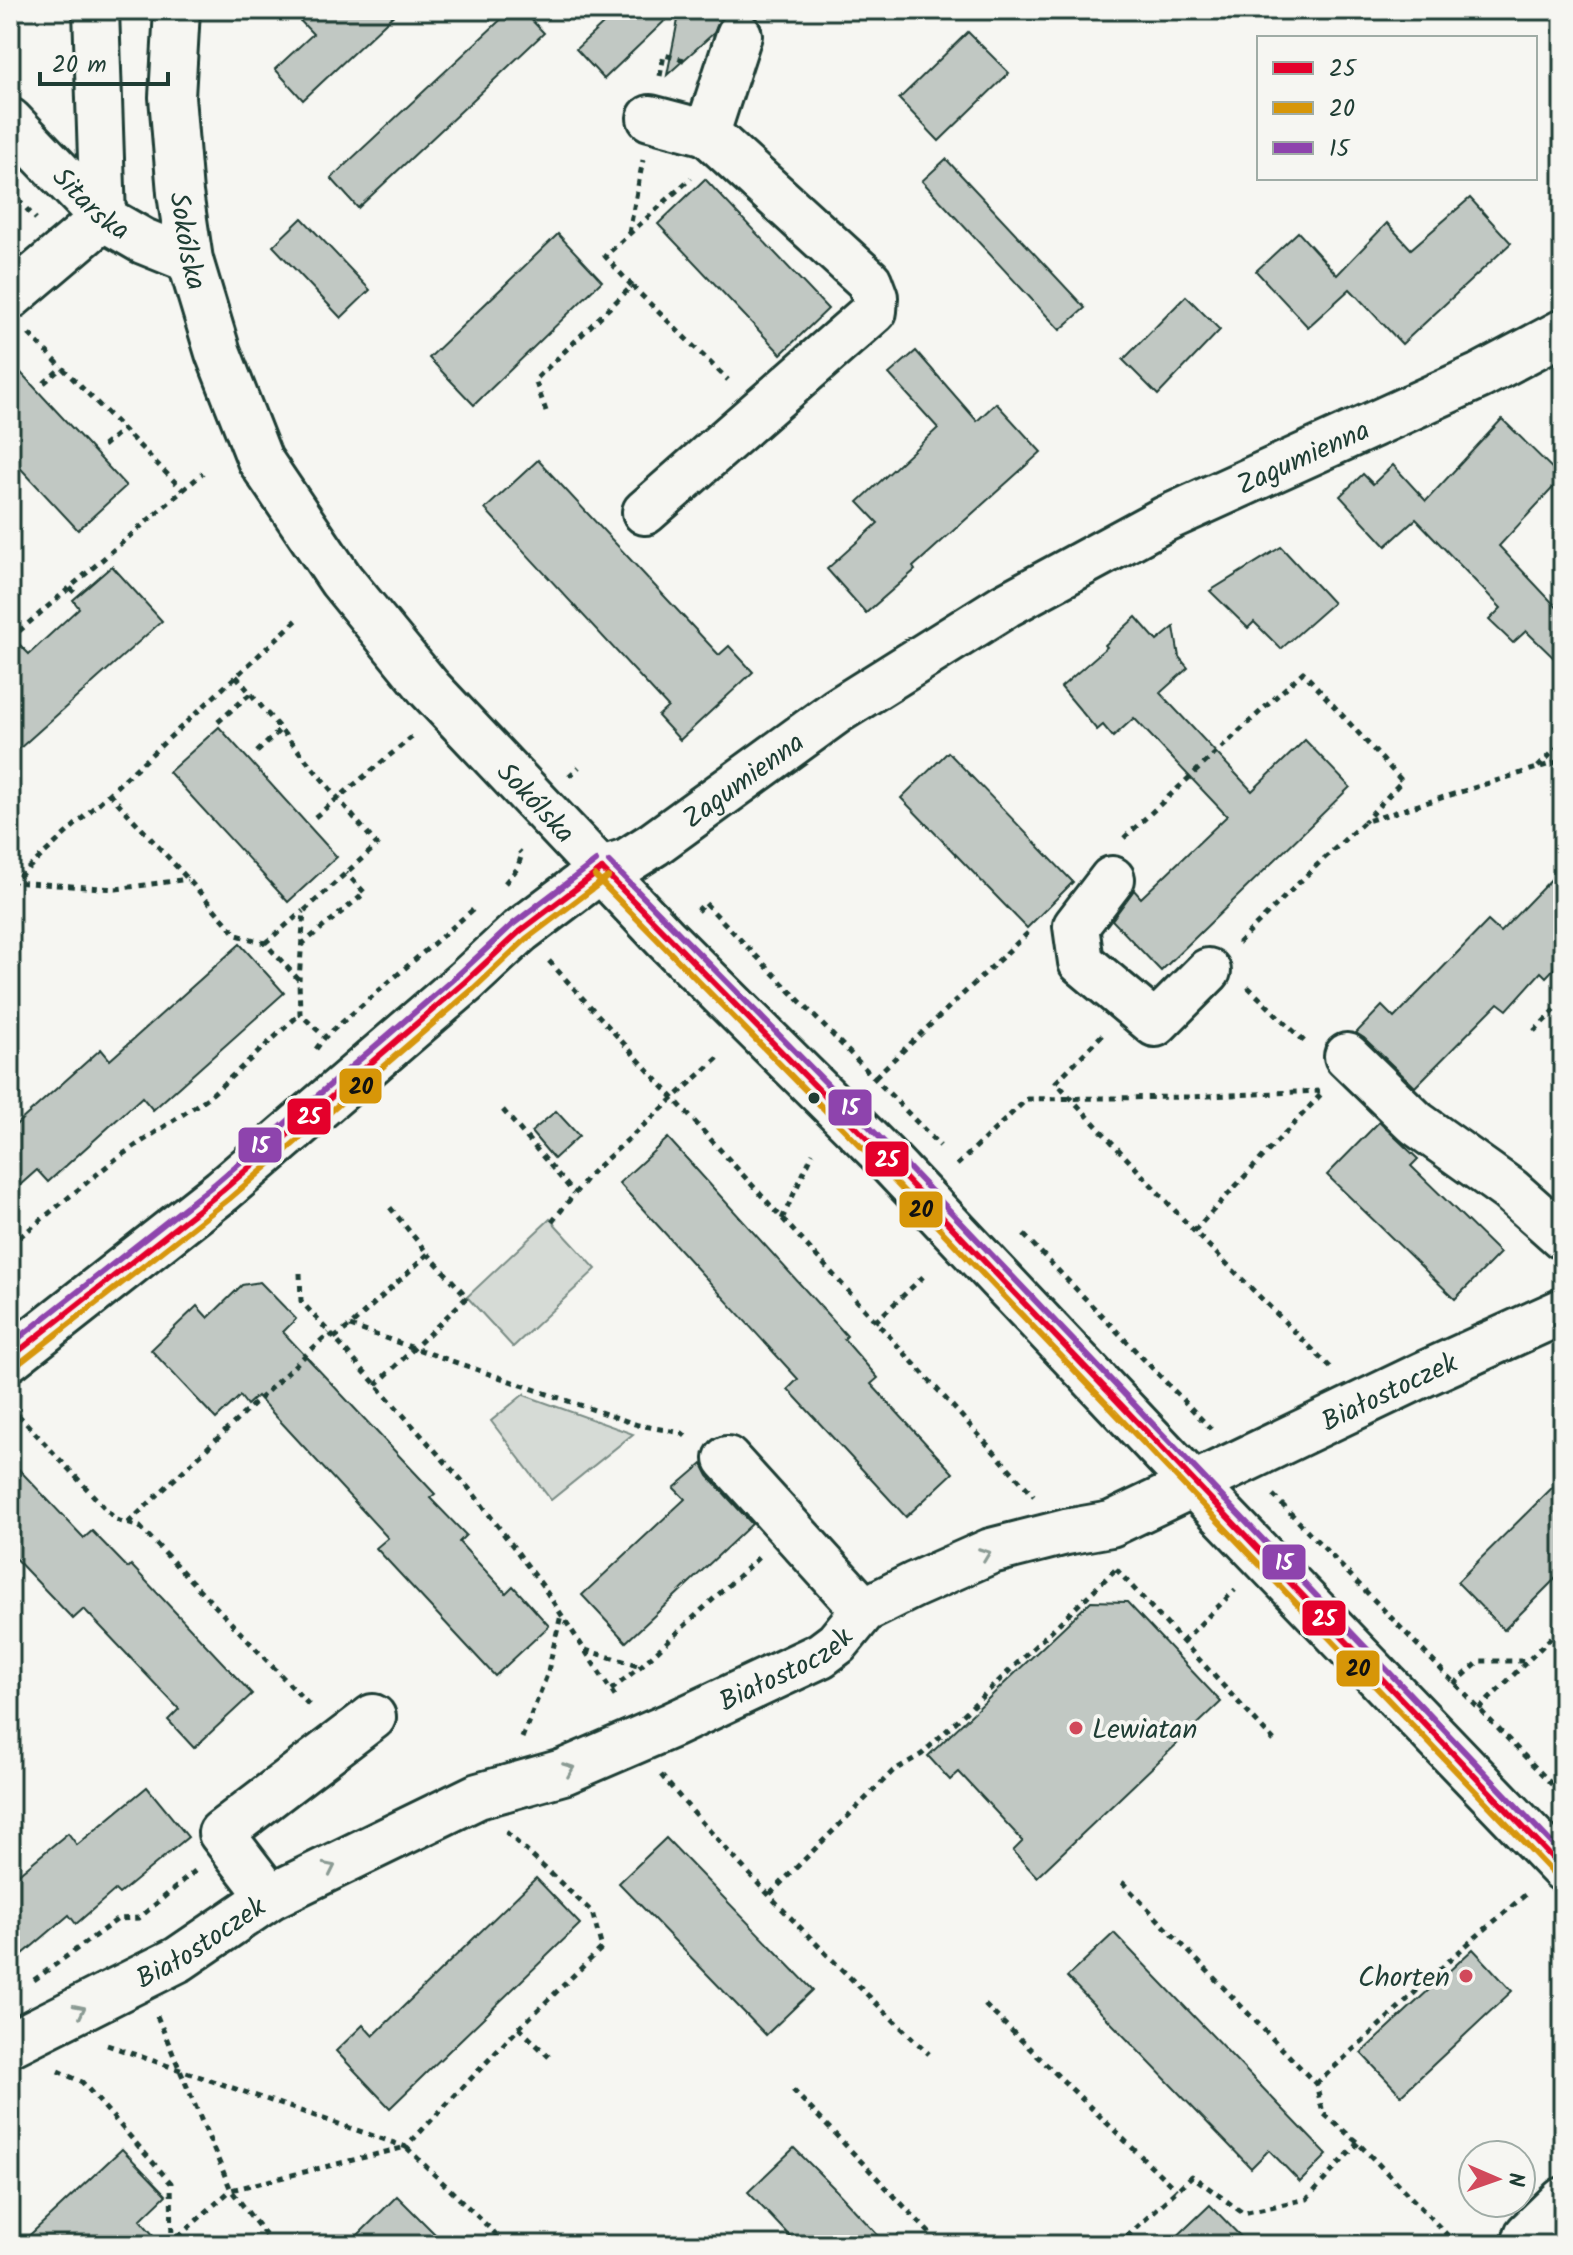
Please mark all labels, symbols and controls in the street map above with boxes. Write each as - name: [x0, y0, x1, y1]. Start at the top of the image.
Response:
- scale bar: [40, 36, 168, 86]
- legend: [1257, 36, 1537, 180]
- text: 20 m: [52, 46, 107, 85]
- text: 25: [1329, 50, 1358, 89]
- text: 20: [1329, 90, 1355, 129]
- text: 15: [1329, 130, 1352, 169]
- street label: Sitarska: [40, 157, 137, 254]
- street label: Sokólska: [155, 189, 218, 296]
- street label: Zagumienna: [1230, 409, 1378, 509]
- street label: Zagumienna: [674, 722, 815, 841]
- street label: Sokólska: [485, 752, 585, 855]
- line badge: 20: [338, 1067, 383, 1105]
- text: 20: [349, 1071, 374, 1106]
- line badge: 15: [827, 1088, 873, 1127]
- unlabelled marker: [806, 1090, 822, 1106]
- text: 15: [841, 1092, 861, 1127]
- line badge: 25: [286, 1097, 332, 1136]
- text: 25: [297, 1101, 323, 1136]
- line badge: 15: [237, 1126, 283, 1164]
- text: 15: [251, 1130, 271, 1165]
- line badge: 25: [864, 1140, 910, 1178]
- text: 25: [875, 1144, 901, 1179]
- line badge: 20: [898, 1190, 944, 1229]
- text: 20: [909, 1194, 934, 1229]
- street label: Białostoczek: [1314, 1341, 1466, 1445]
- line badge: 15: [1261, 1543, 1307, 1581]
- one-way arrow: [977, 1547, 991, 1564]
- text: 15: [1275, 1547, 1295, 1582]
- line badge: 25: [1301, 1599, 1347, 1637]
- text: 25: [1312, 1603, 1338, 1638]
- street label: Białostoczek: [712, 1618, 866, 1725]
- line badge: 20: [1335, 1649, 1381, 1688]
- text: 20: [1346, 1653, 1371, 1688]
- place label: Lewiatan: [1092, 1708, 1197, 1753]
- marker: Lewiatan: [1067, 1719, 1085, 1737]
- one-way arrow: [561, 1762, 575, 1779]
- one-way arrow: [322, 1862, 336, 1878]
- street label: Białostoczek: [129, 1886, 276, 2002]
- place label: Chorten: [1358, 1956, 1450, 2001]
- marker: Chorten: [1457, 1967, 1475, 1985]
- one-way arrow: [71, 2004, 86, 2019]
- north arrow: [1457, 2139, 1537, 2219]
- text: N: [1497, 2172, 1532, 2187]

